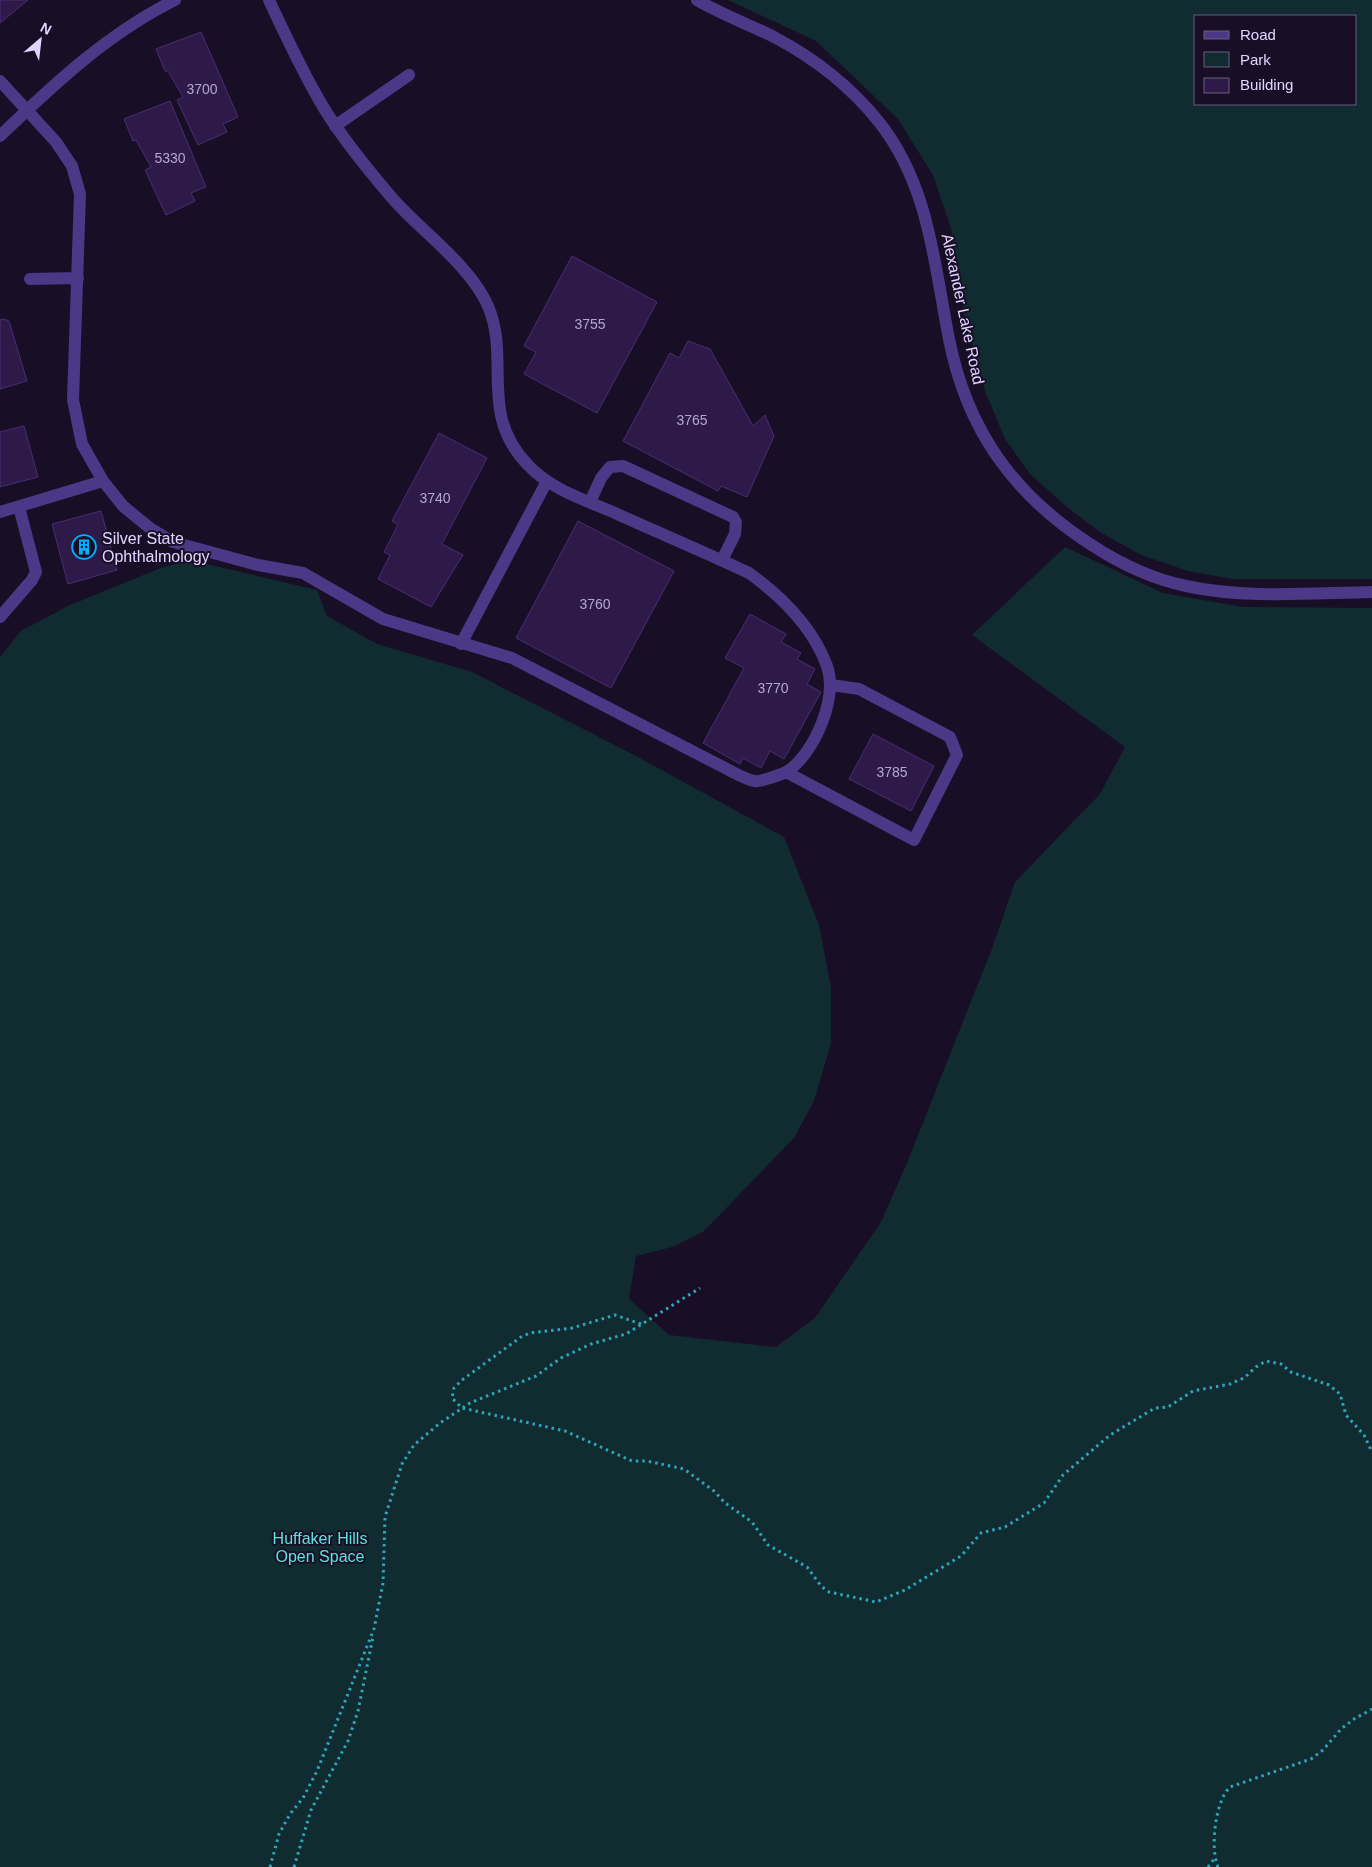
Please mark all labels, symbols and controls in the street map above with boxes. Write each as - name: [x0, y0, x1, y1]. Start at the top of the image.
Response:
- north arrow: [15, 15, 65, 65]
- legend: [1194, 15, 1357, 105]
- text: N: [38, 19, 54, 38]
- text: Road: [1240, 26, 1276, 43]
- text: Park: [1240, 51, 1271, 68]
- text: Building: [1240, 76, 1293, 93]
- house number: 3700: [186, 81, 218, 97]
- house number: 5330: [154, 150, 186, 166]
- street label: Alexander Lake Road: [939, 232, 987, 386]
- house number: 3755: [574, 316, 606, 332]
- house number: 3765: [676, 412, 708, 428]
- house number: 3740: [419, 490, 451, 506]
- place label: Silver State Ophthalmology: [102, 530, 210, 565]
- building icon: Silver State Ophthalmology: [71, 534, 97, 560]
- house number: 3760: [579, 596, 611, 612]
- house number: 3770: [757, 680, 789, 696]
- house number: 3785: [876, 764, 908, 780]
- park label: Huffaker Hills Open Space: [273, 1530, 367, 1565]

